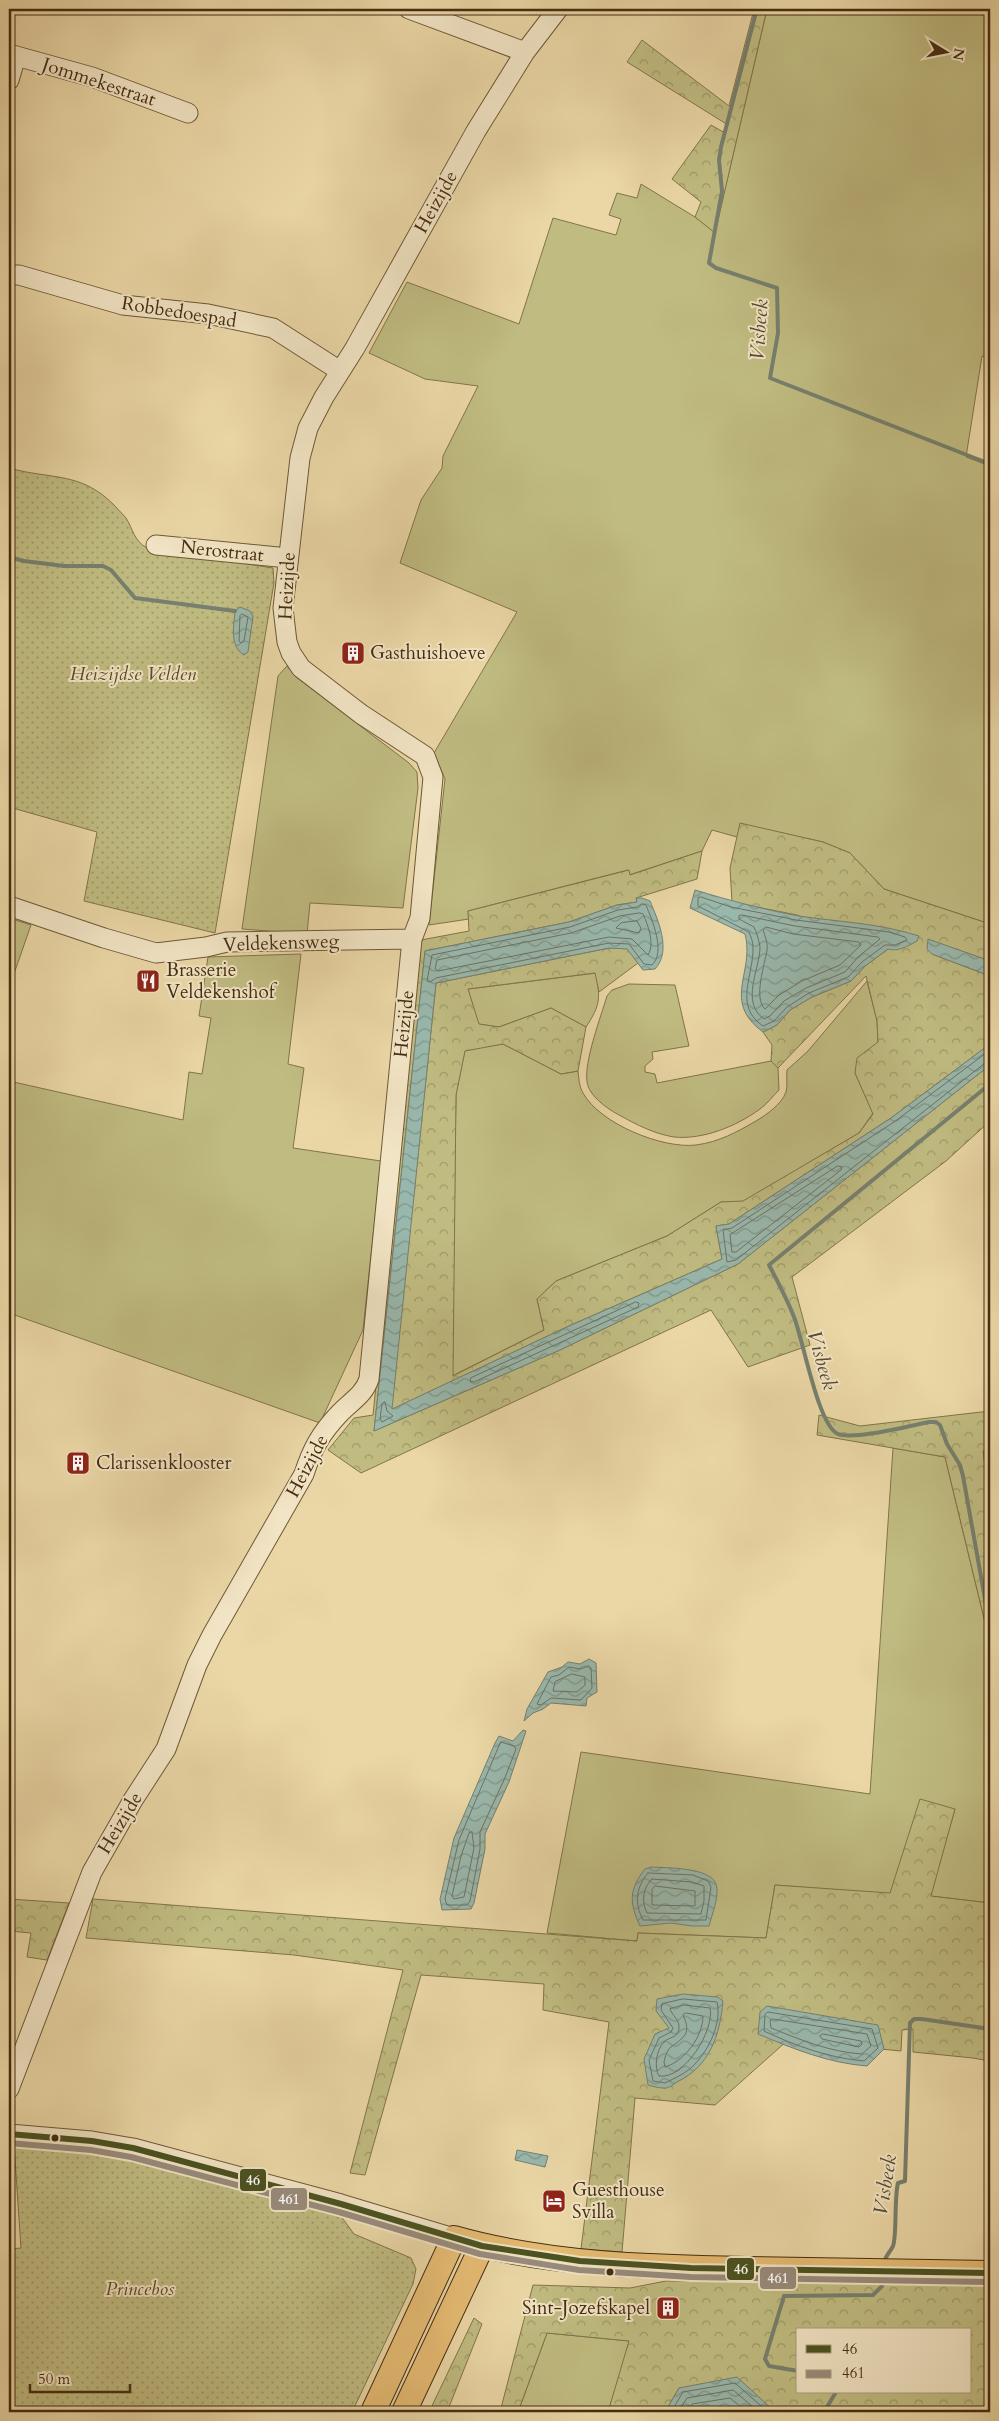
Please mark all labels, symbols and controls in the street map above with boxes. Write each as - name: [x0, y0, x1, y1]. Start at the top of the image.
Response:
- north arrow: [922, 28, 972, 78]
- text: N: [948, 47, 969, 62]
- street label: Jommekestraat: [36, 50, 159, 113]
- street label: Heizijde: [408, 166, 464, 238]
- street label: Robbedoespad: [120, 290, 238, 334]
- water label: Visbeek: [743, 298, 775, 362]
- street label: Nerostraat: [179, 534, 265, 568]
- street label: Heizijde: [272, 551, 302, 621]
- building icon: Gasthuishoeve: [340, 640, 366, 666]
- place label: Gasthuishoeve: [370, 640, 486, 666]
- park label: Heizijdse Velden: [70, 661, 197, 687]
- street label: Veldekensweg: [222, 928, 340, 958]
- place label: Brasserie Veldekenshof: [166, 957, 278, 1005]
- restaurant icon: Brasserie Veldekenshof: [135, 968, 161, 994]
- street label: Heizijde: [388, 989, 420, 1059]
- water label: Visbeek: [801, 1327, 843, 1393]
- street label: Heizijde: [280, 1430, 334, 1502]
- building icon: Clarissenklooster: [65, 1450, 91, 1476]
- place label: Clarissenklooster: [96, 1450, 232, 1476]
- street label: Heizijde: [91, 1787, 149, 1859]
- unlabelled marker: [50, 2133, 60, 2143]
- water label: Visbeek: [867, 2152, 903, 2217]
- line badge: 46: [239, 2168, 267, 2192]
- text: 46: [246, 2171, 260, 2190]
- place label: Guesthouse Svilla: [572, 2177, 665, 2225]
- line badge: 461: [270, 2187, 308, 2211]
- hotel icon: Guesthouse Svilla: [541, 2188, 567, 2214]
- text: 461: [278, 2190, 300, 2209]
- line badge: 46: [726, 2257, 755, 2281]
- text: 46: [734, 2260, 748, 2279]
- line badge: 461: [759, 2266, 797, 2290]
- unlabelled marker: [605, 2267, 615, 2277]
- text: 461: [767, 2269, 789, 2288]
- park label: Princebos: [105, 2276, 175, 2302]
- place label: Sint-Jozefskapel: [522, 2295, 650, 2321]
- building icon: Sint-Jozefskapel: [655, 2295, 681, 2321]
- legend: [796, 2328, 972, 2394]
- text: 46: [842, 2339, 858, 2359]
- scale bar: [30, 2361, 130, 2393]
- text: 461: [842, 2363, 865, 2383]
- text: 50 m: [38, 2369, 70, 2389]

